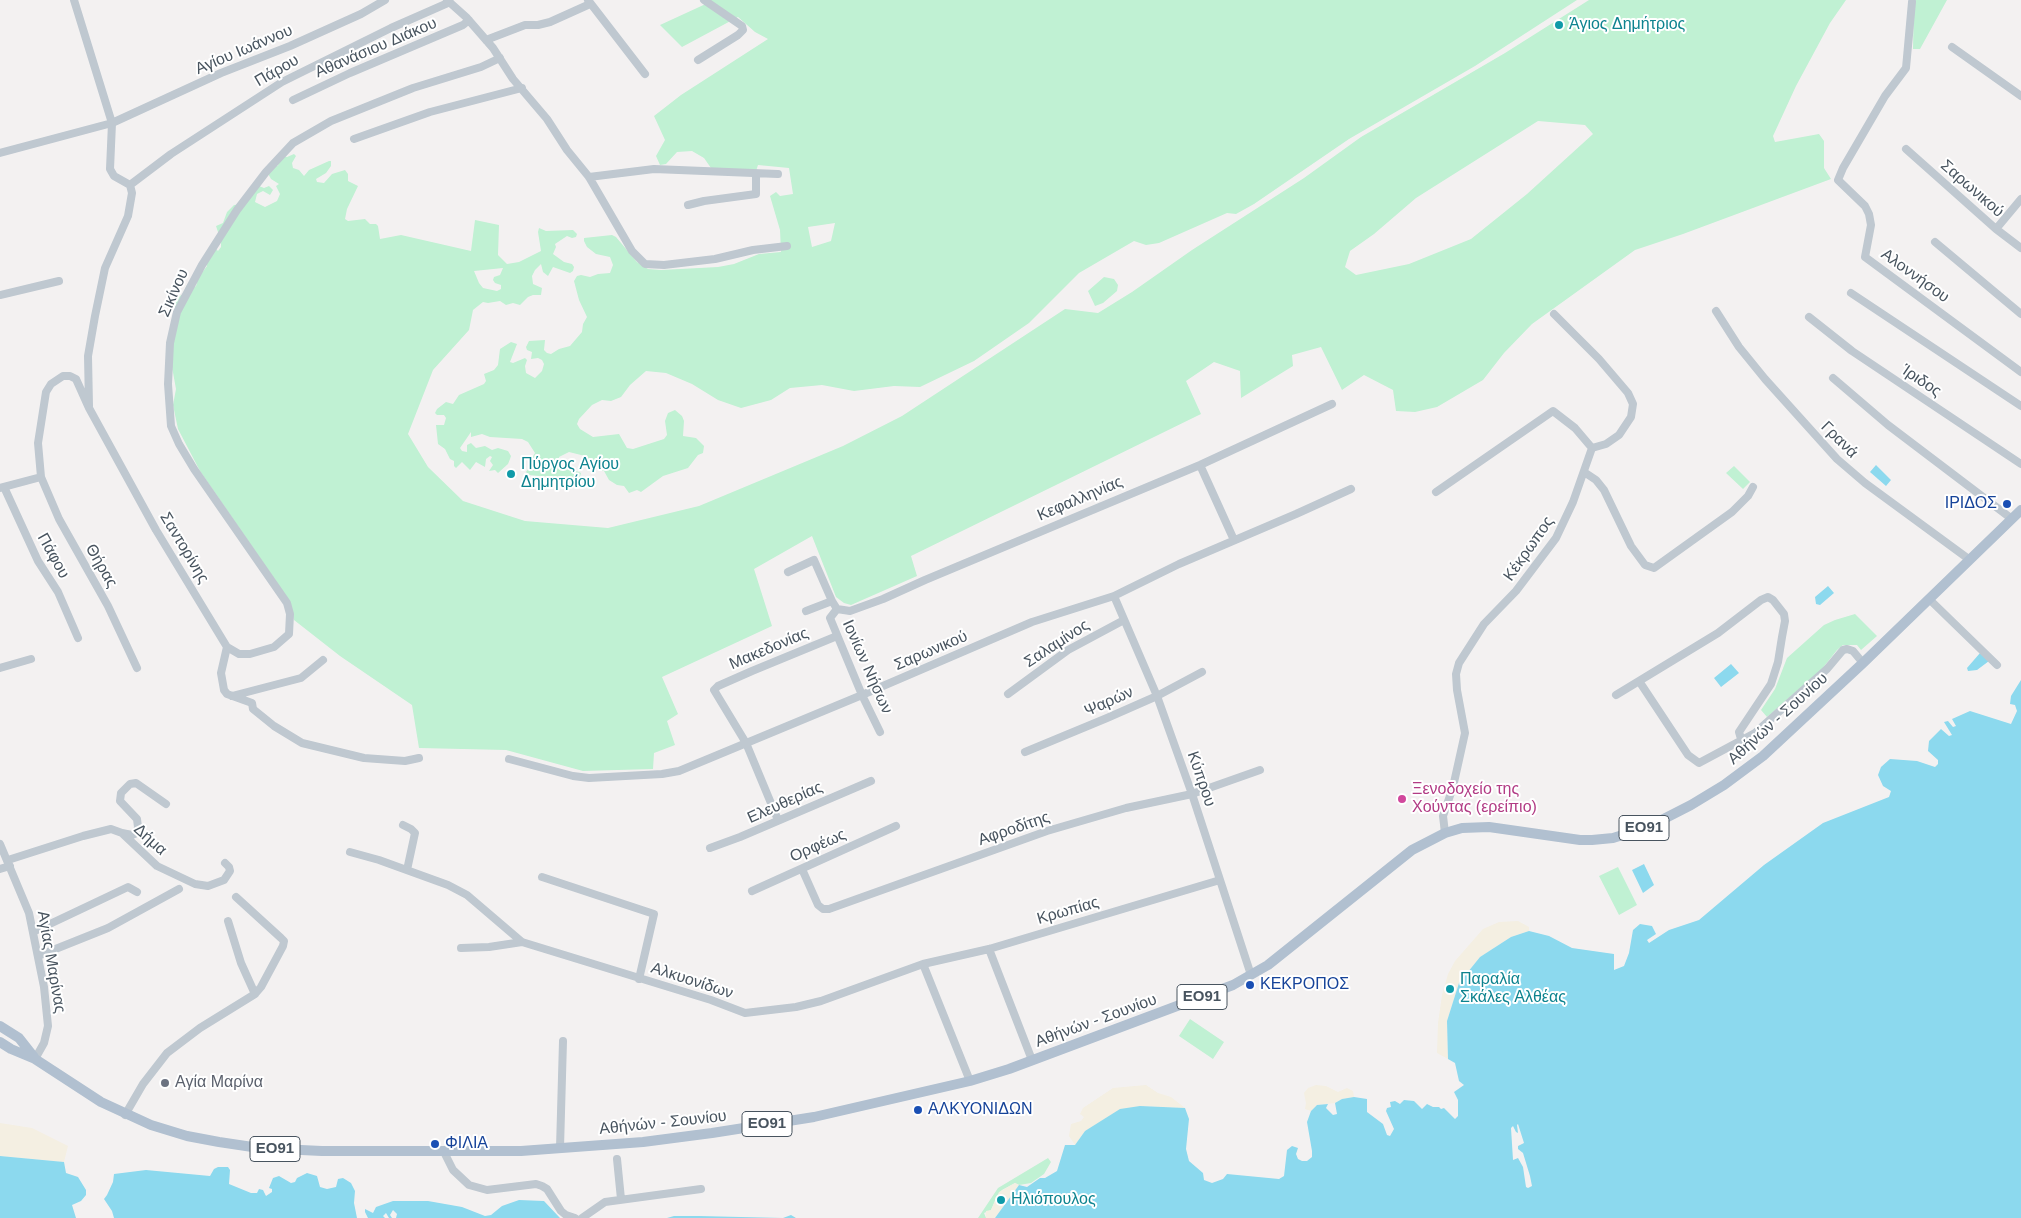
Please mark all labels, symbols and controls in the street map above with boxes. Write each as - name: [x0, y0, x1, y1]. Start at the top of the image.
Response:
- street label: Αθανάσιου Διάκου: [312, 14, 440, 82]
- place label: Άγιος Δημήτριος: [1569, 15, 1685, 35]
- marker: Άγιος Δημήτριος: [1553, 19, 1565, 31]
- street label: Αγίου Ιωάννου: [192, 21, 296, 79]
- street label: Πάρου: [252, 51, 302, 91]
- street label: Σαρωνικού: [1936, 156, 2008, 222]
- street label: Αλοννήσου: [1877, 245, 1953, 307]
- street label: Σικίνου: [155, 266, 193, 320]
- street label: Ίριδος: [1897, 361, 1945, 401]
- street label: Γρανά: [1817, 418, 1861, 462]
- place label: Πύργος Αγίου Δημητρίου: [521, 455, 619, 493]
- marker: Πύργος Αγίου Δημητρίου: [505, 468, 517, 480]
- street label: Κεφαλληνίας: [1034, 472, 1126, 526]
- place label: ΙΡΙΔΟΣ: [1945, 494, 1997, 514]
- marker: ΙΡΙΔΟΣ: [2001, 498, 2013, 510]
- street label: Σαντορίνης: [155, 509, 213, 587]
- street label: Κέκρωπος: [1500, 513, 1558, 585]
- street label: Πάφου: [33, 530, 73, 582]
- street label: Θήρας: [81, 541, 121, 591]
- street label: Σαλαμίνος: [1021, 616, 1093, 672]
- street label: Ιονίων Νήσων: [838, 617, 896, 717]
- street label: Μακεδονίας: [727, 624, 811, 674]
- street label: Σαρωνικού: [891, 627, 971, 675]
- street label: Αθήνών - Σουνίου: [1724, 669, 1832, 769]
- street label: Ψαρών: [1082, 683, 1136, 721]
- street label: Κύπρου: [1183, 749, 1219, 809]
- street label: Ελευθερίας: [744, 778, 826, 828]
- place label: Ξενοδοχείο της Χούντας (ερείπιο): [1412, 780, 1537, 818]
- marker: Ξενοδοχείο της Χούντας (ερείπιο): [1396, 793, 1408, 805]
- street label: Αφροδίτης: [976, 808, 1052, 850]
- road number: ΕΟ91: [1619, 816, 1669, 840]
- street label: Δήμα: [129, 820, 171, 860]
- street label: Ορφέως: [787, 825, 849, 867]
- street label: Κρωπίας: [1035, 893, 1101, 929]
- street label: Αγίας Μαρίνας: [33, 909, 69, 1015]
- street label: Αλκυονίδων: [648, 959, 736, 1003]
- place label: Παραλία Σκάλες Αλθέας: [1460, 970, 1566, 1008]
- place label: ΚΕΚΡΟΠΟΣ: [1260, 975, 1349, 995]
- marker: ΚΕΚΡΟΠΟΣ: [1244, 979, 1256, 991]
- marker: Παραλία Σκάλες Αλθέας: [1444, 983, 1456, 995]
- road number: ΕΟ91: [1177, 984, 1227, 1010]
- street label: Αθήνών - Σουνίου: [1033, 990, 1159, 1052]
- place label: Αγία Μαρίνα: [175, 1073, 263, 1093]
- marker: Αγία Μαρίνα: [159, 1077, 171, 1089]
- place label: ΑΛΚΥΟΝΙΔΩΝ: [928, 1100, 1032, 1120]
- marker: ΑΛΚΥΟΝΙΔΩΝ: [912, 1104, 924, 1116]
- street label: Αθήνών - Σουνίου: [598, 1107, 728, 1139]
- road number: ΕΟ91: [742, 1112, 792, 1136]
- place label: ΦΙΛΙΑ: [445, 1134, 488, 1154]
- road number: ΕΟ91: [250, 1136, 300, 1162]
- marker: ΦΙΛΙΑ: [429, 1138, 441, 1150]
- place label: Ηλιόπουλος: [1011, 1190, 1096, 1210]
- marker: Ηλιόπουλος: [995, 1194, 1007, 1206]

